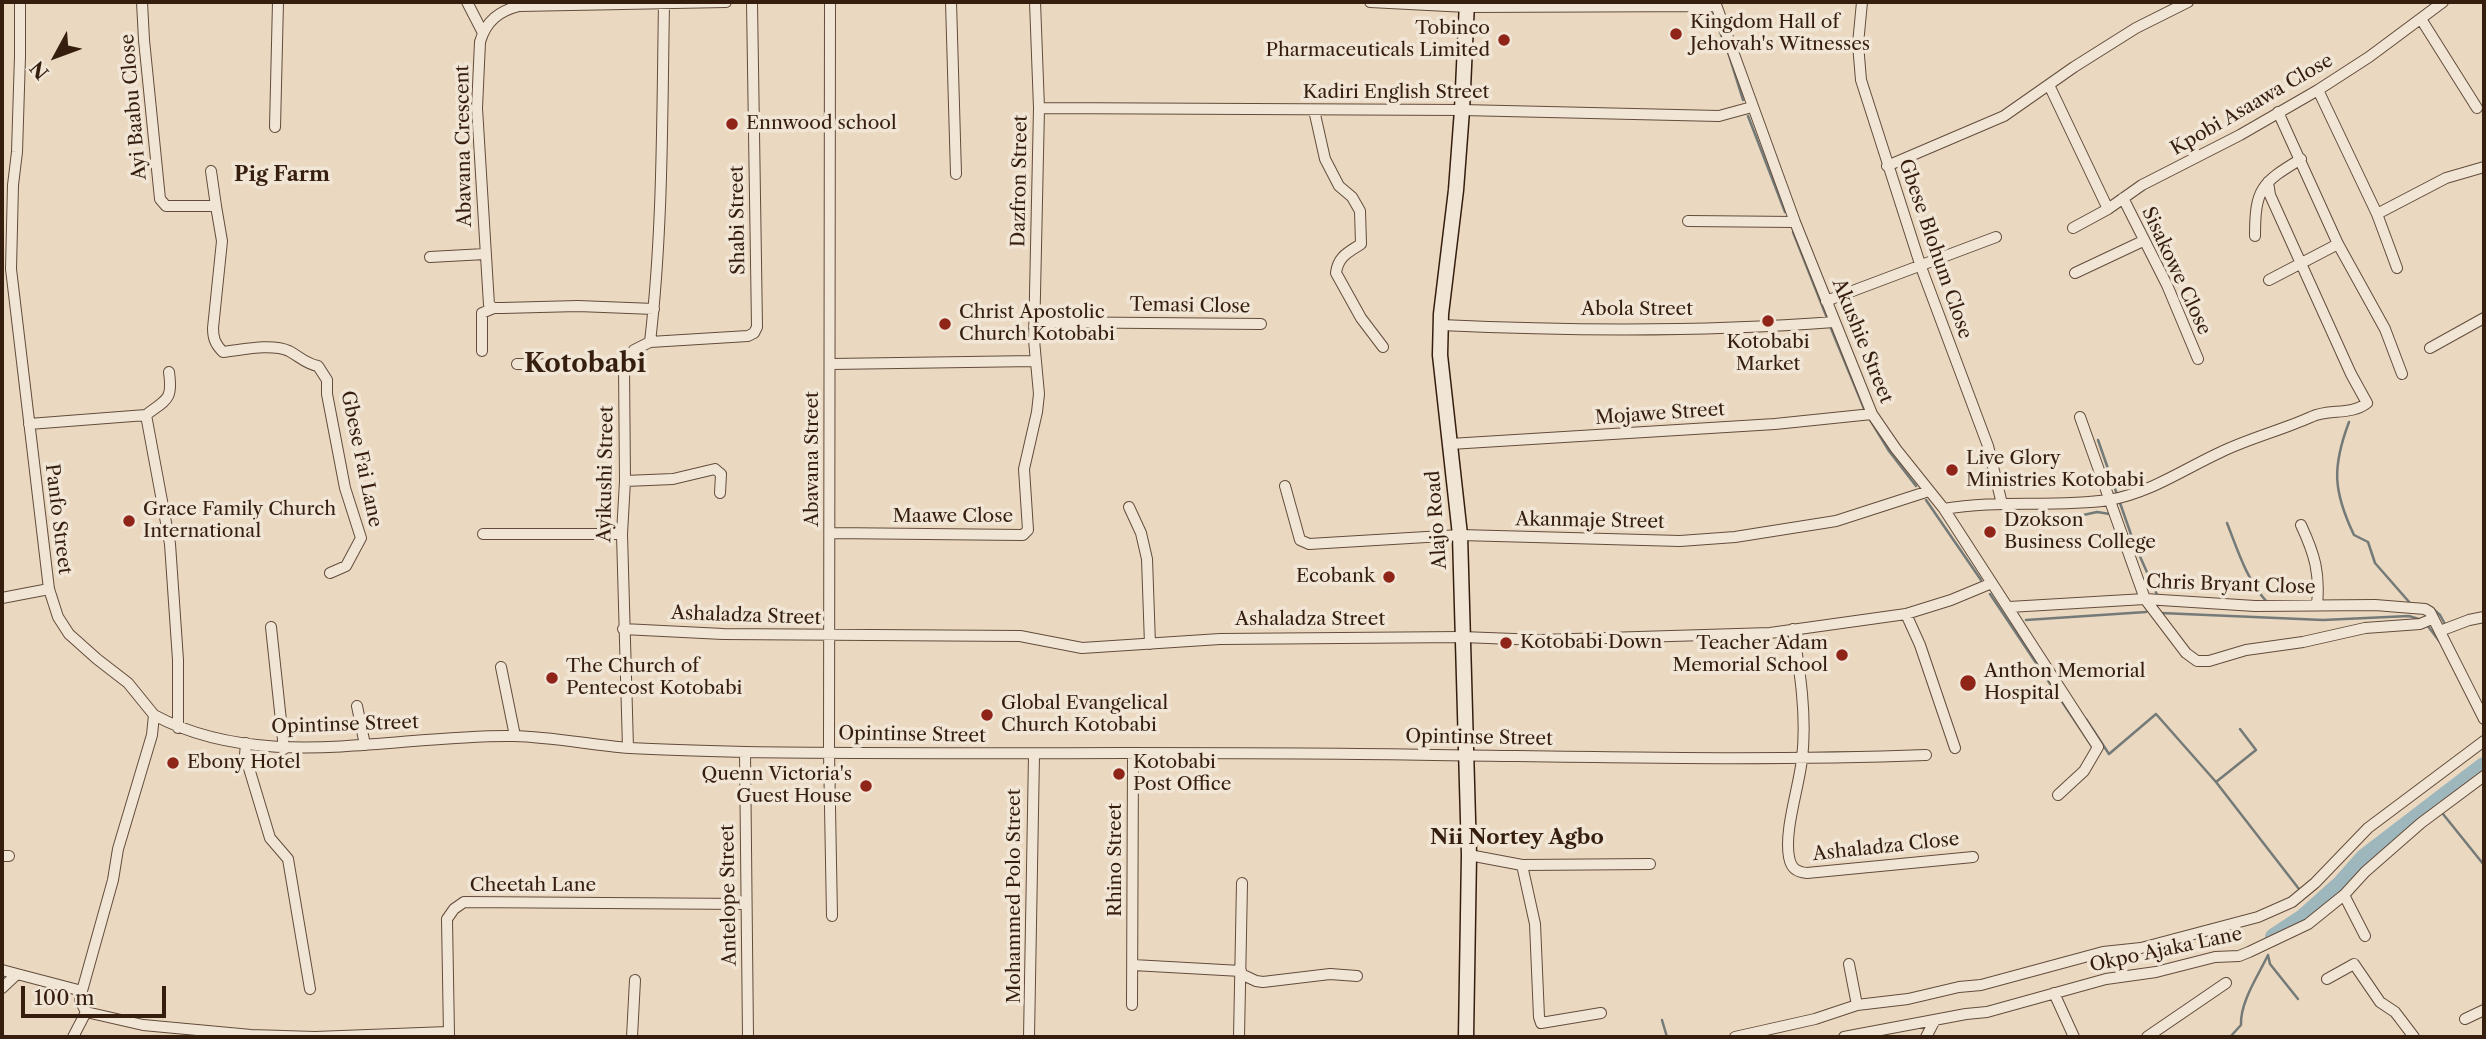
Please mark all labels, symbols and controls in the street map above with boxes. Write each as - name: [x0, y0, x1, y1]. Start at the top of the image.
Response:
- place label: Kingdom Hall of Jehovah's Witnesses: [1690, 12, 1870, 56]
- place label: Tobinco Pharmaceuticals Limited: [1265, 18, 1490, 62]
- north arrow: [21, 21, 91, 91]
- marker: Kingdom Hall of Jehovah's Witnesses: [1668, 26, 1684, 42]
- marker: Tobinco Pharmaceuticals Limited: [1496, 32, 1512, 48]
- street label: Ayi Baabu Close: [116, 33, 152, 181]
- street label: Kpobi Asaawa Close: [2167, 49, 2337, 161]
- text: N: [26, 56, 54, 84]
- street label: Abavana Crescent: [451, 65, 477, 227]
- street label: Kadiri English Street: [1303, 82, 1489, 104]
- place label: Ennwood school: [746, 113, 897, 135]
- street label: Dazfron Street: [1007, 115, 1033, 247]
- marker: Ennwood school: [724, 116, 740, 132]
- street label: Gbese Blohum Close: [1893, 156, 1977, 342]
- district label: Pig Farm: [234, 162, 330, 188]
- street label: Shabi Street: [726, 165, 750, 275]
- street label: Sisakowe Close: [2136, 203, 2216, 339]
- street label: Akushie Street: [1827, 275, 1897, 407]
- street label: Temasi Close: [1129, 294, 1251, 318]
- street label: Abola Street: [1581, 299, 1693, 321]
- place label: Christ Apostolic Church Kotobabi: [959, 302, 1115, 346]
- marker: Kotobabi Market: [1760, 313, 1776, 329]
- marker: Christ Apostolic Church Kotobabi: [937, 316, 953, 332]
- place label: Kotobabi Market: [1727, 332, 1809, 376]
- district label: Kotobabi: [524, 348, 646, 380]
- street label: Gbese Fai Lane: [335, 389, 387, 529]
- street label: Abavana Street: [802, 391, 824, 527]
- street label: Mojawe Street: [1594, 398, 1726, 430]
- street label: Ayikushi Street: [593, 405, 619, 543]
- place label: Live Glory Ministries Kotobabi: [1966, 448, 2144, 492]
- street label: Panfo Street: [40, 462, 76, 576]
- marker: Live Glory Ministries Kotobabi: [1944, 462, 1960, 478]
- street label: Alajo Road: [1422, 470, 1452, 570]
- place label: Grace Family Church International: [143, 499, 336, 543]
- street label: Maawe Close: [893, 506, 1013, 528]
- street label: Akanmaje Street: [1515, 508, 1665, 534]
- place label: Dzokson Business College: [2004, 510, 2156, 554]
- marker: Grace Family Church International: [121, 513, 137, 529]
- marker: Dzokson Business College: [1982, 524, 1998, 540]
- place label: Ecobank: [1296, 566, 1375, 588]
- marker: Ecobank: [1381, 569, 1397, 585]
- street label: Chris Bryant Close: [2146, 571, 2316, 599]
- street label: Ashaladza Street: [671, 602, 821, 630]
- street label: Ashaladza Street: [1235, 609, 1385, 631]
- place label: Kotobabi Down: [1520, 632, 1662, 654]
- place label: Teacher Adam Memorial School: [1673, 633, 1828, 677]
- marker: Kotobabi Down: [1498, 635, 1514, 651]
- marker: Teacher Adam Memorial School: [1834, 647, 1850, 663]
- place label: The Church of Pentecost Kotobabi: [566, 656, 742, 700]
- place label: Anthon Memorial Hospital: [1984, 661, 2145, 705]
- marker: The Church of Pentecost Kotobabi: [544, 670, 560, 686]
- marker: Anthon Memorial Hospital: [1958, 673, 1978, 693]
- place label: Global Evangelical Church Kotobabi: [1001, 693, 1168, 737]
- marker: Global Evangelical Church Kotobabi: [979, 707, 995, 723]
- street label: Opintinse Street: [271, 711, 419, 739]
- street label: Opintinse Street: [838, 722, 986, 748]
- street label: Opintinse Street: [1405, 725, 1553, 751]
- place label: Ebony Hotel: [187, 752, 301, 774]
- place label: Kotobabi Post Office: [1133, 752, 1231, 796]
- marker: Ebony Hotel: [165, 755, 181, 771]
- place label: Quenn Victoria's Guest House: [701, 764, 852, 808]
- marker: Kotobabi Post Office: [1111, 766, 1127, 782]
- marker: Quenn Victoria's Guest House: [858, 778, 874, 794]
- street label: Mohammed Polo Street: [1004, 789, 1026, 1003]
- street label: Rhino Street: [1105, 803, 1127, 917]
- street label: Antelope Street: [716, 824, 742, 966]
- district label: Nii Nortey Agbo: [1430, 825, 1604, 851]
- street label: Ashaladza Close: [1812, 828, 1960, 866]
- street label: Cheetah Lane: [470, 875, 596, 897]
- street label: Okpo Ajaka Lane: [2088, 923, 2244, 977]
- scale bar: [24, 972, 170, 1016]
- text: 100 m: [34, 985, 95, 1010]

